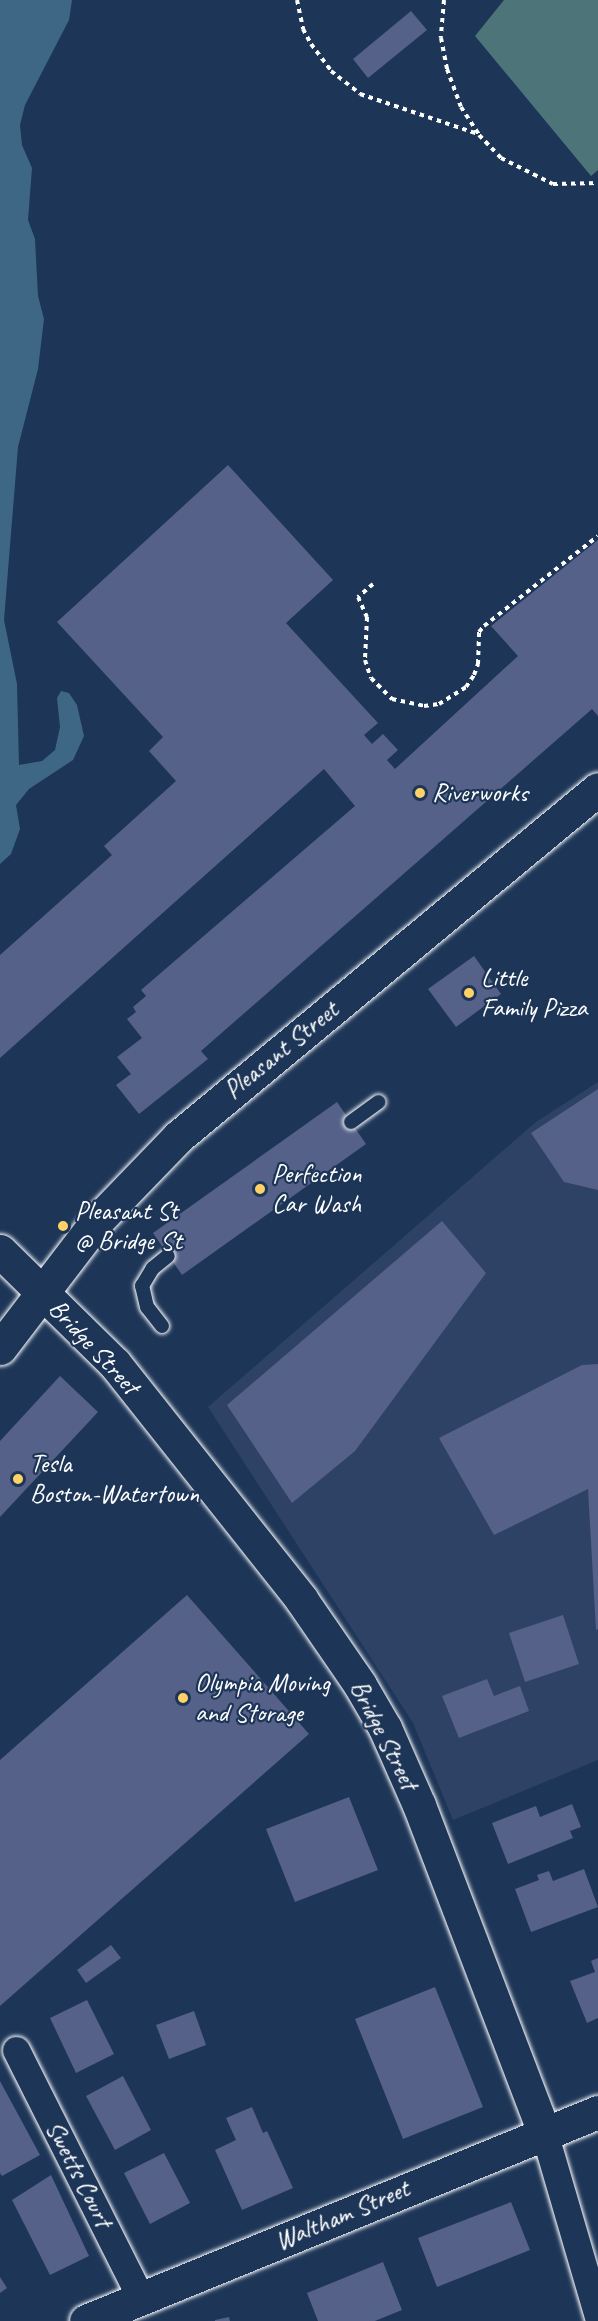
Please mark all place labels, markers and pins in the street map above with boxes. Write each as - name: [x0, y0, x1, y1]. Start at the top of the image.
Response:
- place label: Riverworks: [432, 777, 528, 809]
- marker: Riverworks: [413, 786, 427, 800]
- place label: Little Family Pizza: [481, 962, 586, 1024]
- marker: Little Family Pizza: [462, 986, 476, 1000]
- place label: Perfection Car Wash: [272, 1158, 362, 1220]
- marker: Perfection Car Wash: [253, 1182, 267, 1196]
- place label: Pleasant St @ Bridge St: [75, 1195, 182, 1256]
- marker: Pleasant St @ Bridge St: [56, 1219, 70, 1233]
- place label: Tesla Boston-Watertown: [30, 1448, 199, 1510]
- marker: Tesla Boston-Watertown: [11, 1472, 25, 1486]
- place label: Olympia Moving and Storage: [195, 1667, 330, 1728]
- marker: Olympia Moving and Storage: [176, 1691, 190, 1705]

